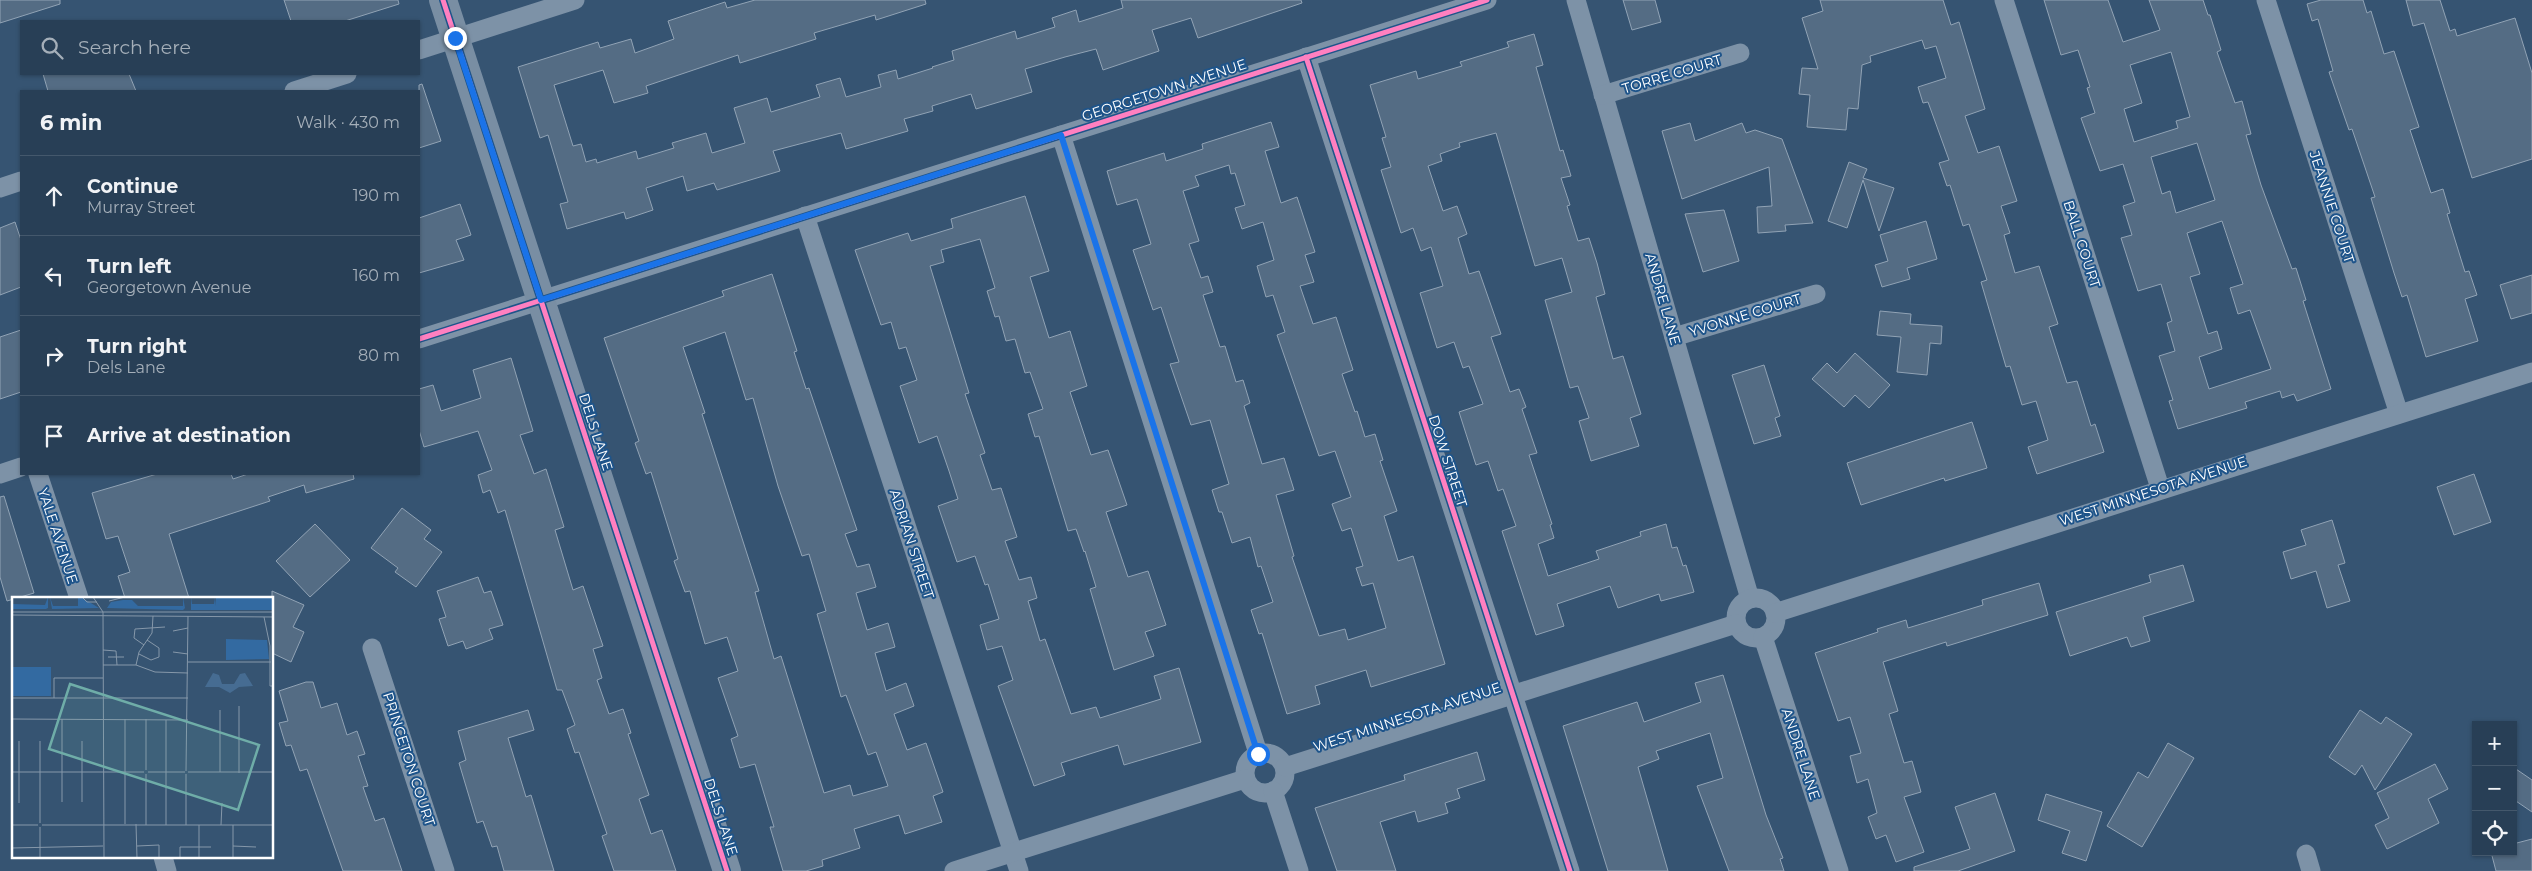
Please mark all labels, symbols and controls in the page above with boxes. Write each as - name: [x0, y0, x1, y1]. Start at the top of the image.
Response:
- search box: [20, 20, 420, 75]
- route end: [444, 27, 467, 50]
- icon: search: [38, 34, 66, 62]
- text: Search here: [78, 36, 191, 59]
- street label: TORRE COURT: [1620, 50, 1724, 98]
- street label: GEORGETOWN AVENUE: [1079, 55, 1249, 125]
- text: 6 min: [40, 110, 102, 135]
- text: Walk · 430 m: [296, 113, 400, 132]
- street label: JEANNIE COURT: [2305, 148, 2359, 265]
- text: Continue: [87, 175, 178, 198]
- icon: ahead: [40, 182, 68, 210]
- text: 190 m: [353, 186, 400, 205]
- text: Murray Street: [87, 198, 195, 217]
- street label: BALL COURT: [2059, 198, 2105, 290]
- street label: ANDRE LANE: [1641, 251, 1685, 347]
- text: Turn left: [87, 255, 172, 278]
- icon: left: [40, 262, 68, 290]
- text: 160 m: [353, 266, 400, 285]
- text: Georgetown Avenue: [87, 278, 251, 297]
- street label: YVONNE COURT: [1687, 289, 1803, 341]
- text: Turn right: [87, 335, 187, 358]
- icon: right: [40, 342, 68, 370]
- text: 80 m: [358, 346, 400, 365]
- text: Dels Lane: [87, 358, 166, 377]
- street label: DELS LANE: [575, 391, 617, 473]
- street label: DOW STREET: [1425, 413, 1471, 509]
- icon: arrive: [40, 422, 68, 450]
- text: Arrive at destination: [87, 424, 291, 447]
- street label: WEST MINNESOTA AVENUE: [2057, 452, 2249, 530]
- street label: YALE AVENUE: [34, 486, 82, 586]
- street label: ADRIAN STREET: [886, 487, 938, 601]
- inset map: [12, 597, 274, 858]
- street label: WEST MINNESOTA AVENUE: [1311, 678, 1503, 756]
- street label: PRINCETON COURT: [379, 690, 439, 828]
- street label: ANDRE LANE: [1778, 706, 1824, 802]
- map controls: [2472, 721, 2517, 856]
- button: +: [2472, 721, 2517, 766]
- route start: [1247, 743, 1270, 766]
- button: −: [2472, 766, 2517, 811]
- street label: DELS LANE: [700, 776, 742, 858]
- button: locate: [2472, 811, 2517, 856]

